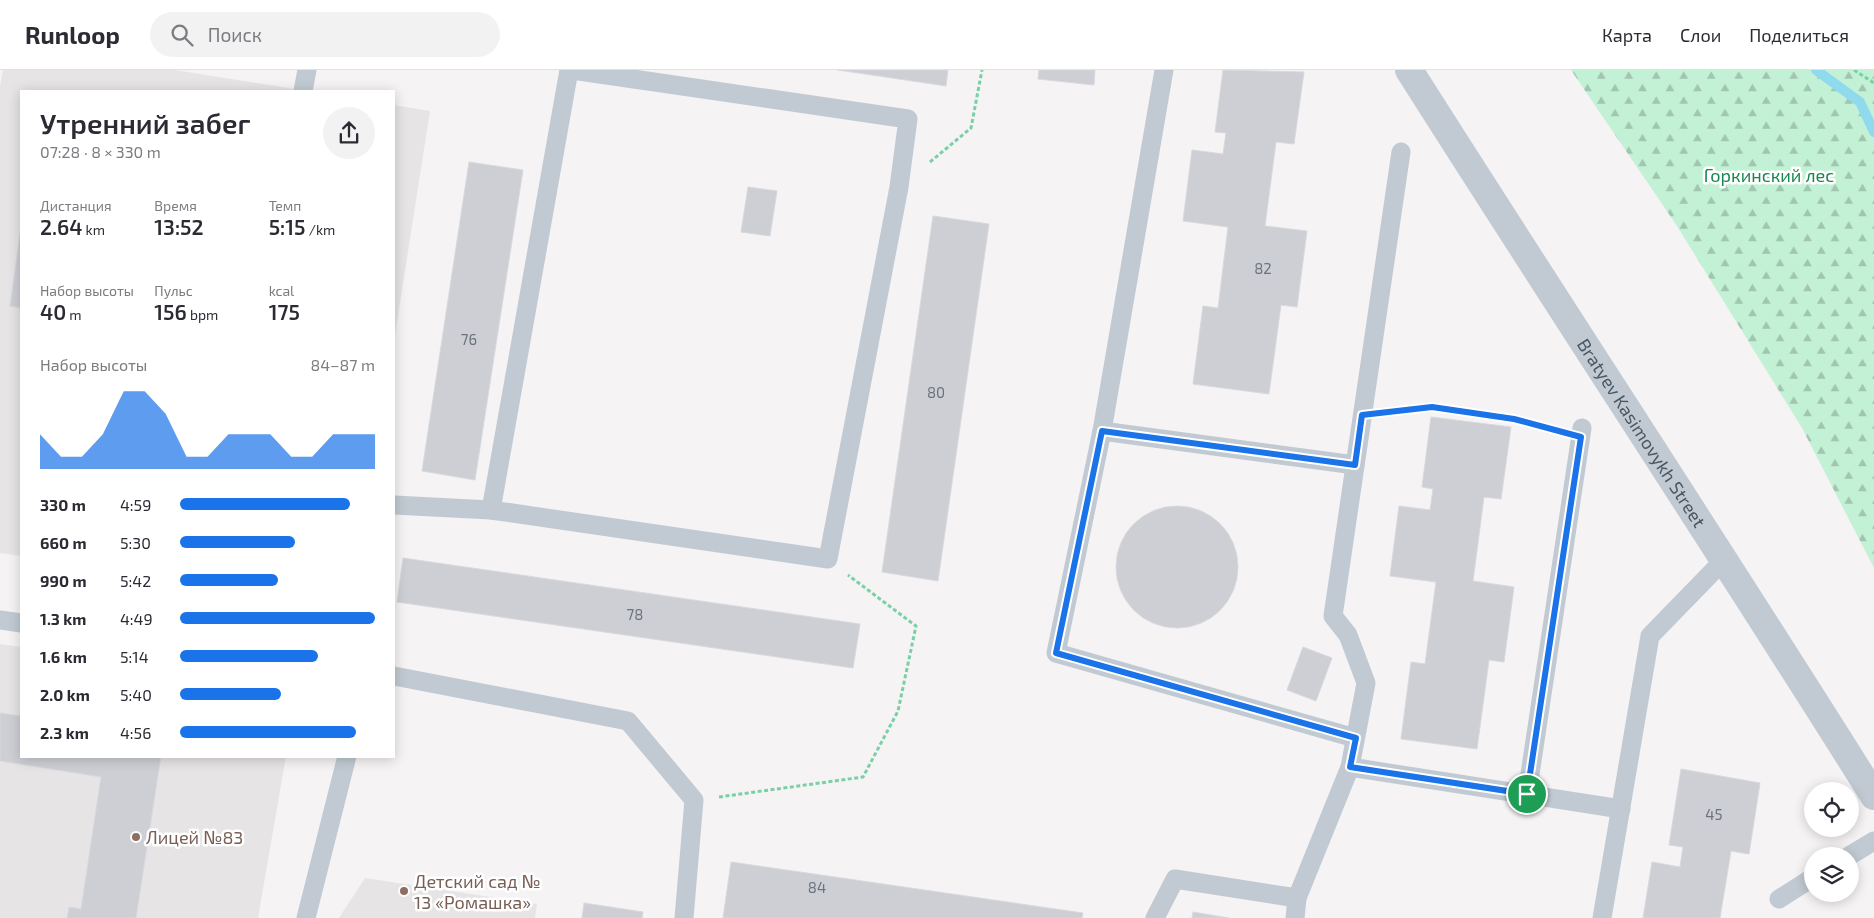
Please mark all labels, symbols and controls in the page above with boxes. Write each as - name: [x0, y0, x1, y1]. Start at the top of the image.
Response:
- search box: [150, 12, 500, 57]
- text: Runloop: [25, 20, 120, 49]
- icon: search: [168, 21, 196, 49]
- text: Поиск: [208, 23, 262, 46]
- text: Карта: [1602, 24, 1652, 46]
- text: Слои: [1680, 24, 1721, 46]
- text: Поделиться: [1749, 24, 1849, 46]
- text: Утренний забег: [40, 106, 251, 140]
- button: share: [323, 107, 375, 159]
- text: 07:28 · 8 × 330 m: [40, 142, 161, 161]
- park label: Горкинский лес: [1704, 164, 1834, 186]
- text: Дистанция: [40, 197, 112, 214]
- text: Время: [154, 197, 197, 214]
- text: Темп: [269, 197, 301, 214]
- text: 2.64: [40, 214, 82, 239]
- text: 13:52: [154, 214, 204, 239]
- text: 5:15: [269, 214, 306, 239]
- text: km: [82, 221, 105, 238]
- text: /km: [306, 221, 335, 238]
- house number: 82: [1254, 259, 1272, 277]
- text: Набор высоты: [40, 282, 134, 299]
- text: Пульс: [154, 282, 193, 299]
- text: kcal: [269, 282, 294, 299]
- text: 40: [40, 299, 66, 324]
- text: 156: [154, 299, 187, 324]
- text: 175: [269, 299, 300, 324]
- text: m: [66, 306, 82, 323]
- text: bpm: [187, 306, 218, 323]
- house number: 76: [461, 330, 477, 348]
- street label: Bratyev Kasimovykh Street: [1573, 334, 1711, 531]
- text: Набор высоты: [40, 355, 147, 374]
- text: 84–87 m: [310, 355, 375, 374]
- house number: 80: [927, 383, 945, 401]
- text: 330 m: [40, 495, 86, 514]
- text: 4:59: [120, 495, 151, 514]
- text: 660 m: [40, 533, 87, 552]
- text: 5:30: [120, 533, 151, 552]
- text: 990 m: [40, 571, 87, 590]
- text: 5:42: [120, 571, 151, 590]
- house number: 78: [627, 605, 643, 623]
- text: 1.3 km: [40, 609, 86, 628]
- text: 4:49: [120, 609, 153, 628]
- text: 1.6 km: [40, 647, 87, 666]
- text: 5:14: [120, 647, 149, 666]
- text: 2.0 km: [40, 685, 90, 704]
- text: 5:40: [120, 685, 152, 704]
- text: 2.3 km: [40, 723, 89, 742]
- text: 4:56: [120, 723, 151, 742]
- pin: [1506, 773, 1548, 815]
- icon: arrive: [1513, 780, 1541, 808]
- map controls: [1804, 782, 1859, 902]
- button: locate: [1804, 782, 1859, 837]
- house number: 45: [1705, 805, 1723, 823]
- place label: Лицей №83: [146, 826, 243, 848]
- marker: Лицей №83: [130, 831, 142, 843]
- button: layers: [1804, 847, 1859, 902]
- place label: Детский сад № 13 «Ромашка»: [414, 870, 541, 913]
- house number: 84: [808, 878, 826, 896]
- marker: Детский сад № 13 «Ромашка»: [398, 885, 410, 897]

